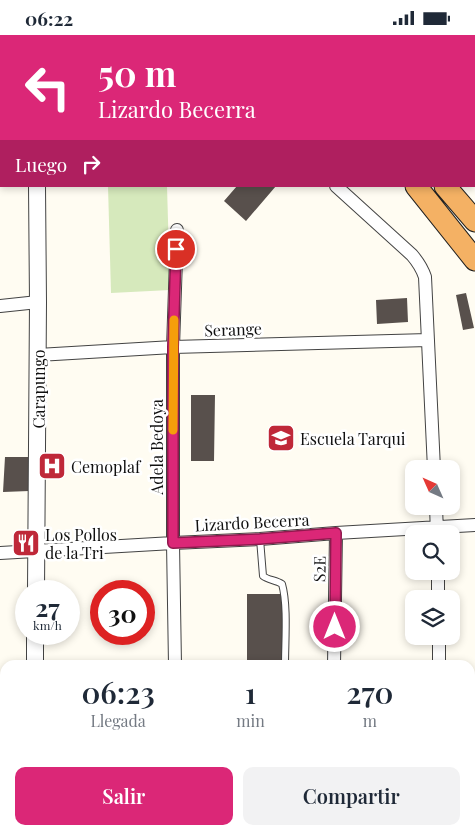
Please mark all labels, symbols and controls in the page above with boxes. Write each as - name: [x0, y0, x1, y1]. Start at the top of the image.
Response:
- text: 06:22: [25, 5, 73, 31]
- text: 50 m: [98, 49, 176, 96]
- icon: left: [15, 55, 80, 120]
- text: Lizardo Becerra: [98, 94, 256, 124]
- icon: right: [77, 150, 105, 178]
- text: Luego: [15, 151, 67, 177]
- pin: [155, 228, 197, 270]
- icon: arrive: [162, 235, 190, 263]
- street label: Serange: [204, 318, 262, 340]
- street label: Carapungo: [28, 349, 49, 429]
- street label: Adela Bedoya: [146, 399, 167, 496]
- school or university icon: Escuela Tarqui: [266, 423, 296, 453]
- place label: Escuela Tarqui: [300, 428, 406, 449]
- hospital icon: Cemoplaf: [37, 451, 67, 481]
- place label: Cemoplaf: [71, 456, 142, 477]
- north arrow: [405, 460, 460, 515]
- map controls: [405, 460, 460, 645]
- street label: Lizardo Becerra: [194, 509, 310, 535]
- place label: Los Pollos de la Tri: [45, 524, 117, 563]
- button: search: [405, 525, 460, 580]
- restaurant icon: Los Pollos de la Tri: [11, 528, 41, 558]
- street label: S2E: [308, 556, 330, 582]
- speed limit sign: 30: [90, 580, 155, 645]
- text: 27: [35, 590, 60, 623]
- button: layers: [405, 590, 460, 645]
- position arrow: [308, 600, 360, 652]
- text: km/h: [33, 617, 62, 633]
- text: 06:23: [81, 672, 155, 712]
- text: 1: [245, 672, 256, 712]
- text: 270: [346, 672, 394, 712]
- text: Llegada: [90, 710, 146, 731]
- text: min: [236, 710, 265, 731]
- text: m: [363, 710, 377, 731]
- button: Salir: [15, 767, 233, 825]
- button: Compartir: [243, 767, 460, 825]

